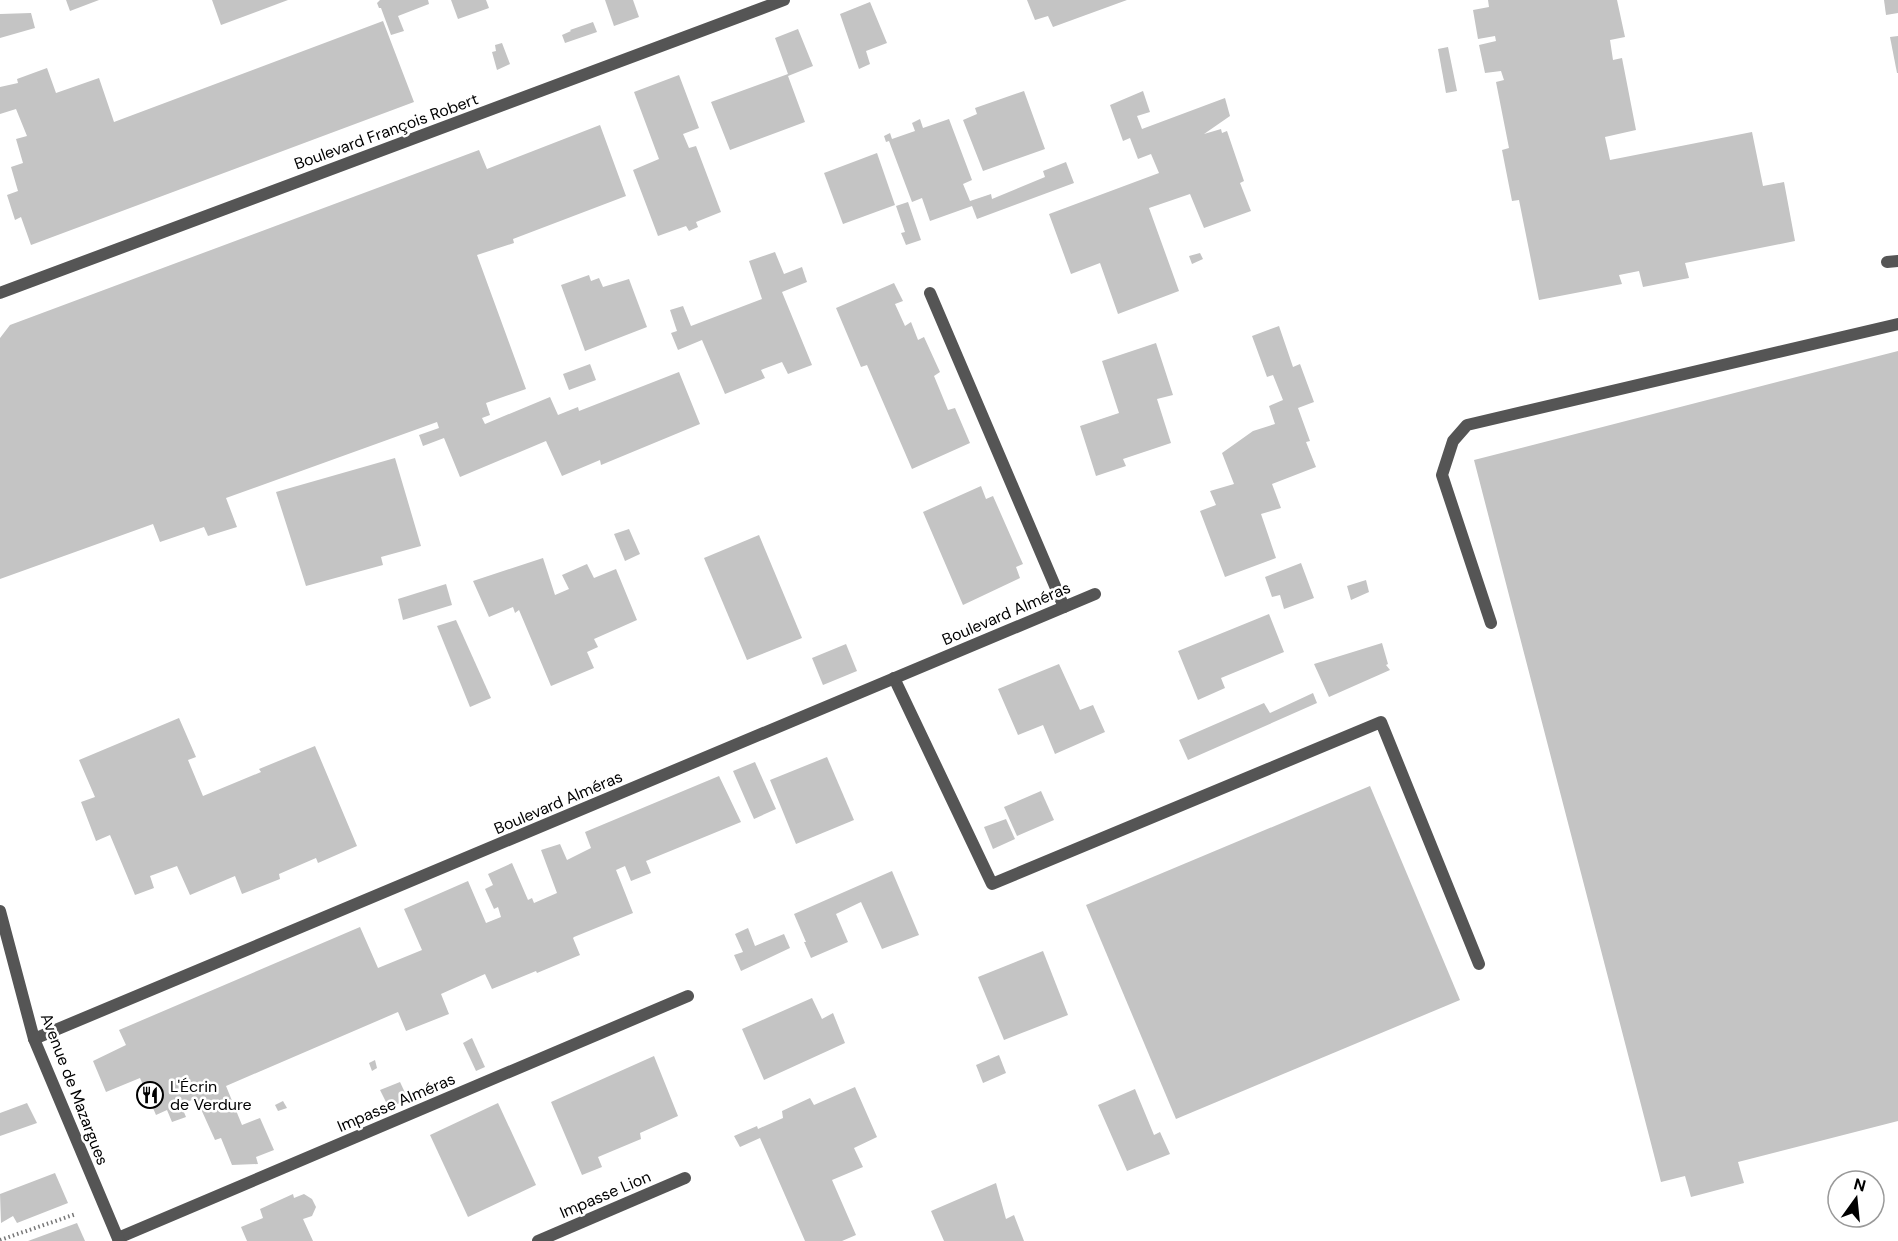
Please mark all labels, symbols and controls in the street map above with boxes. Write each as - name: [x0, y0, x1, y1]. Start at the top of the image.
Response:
- street label: Boulevard François Robert: [291, 88, 481, 175]
- street label: Boulevard Alméras: [939, 577, 1074, 650]
- street label: Boulevard Alméras: [491, 766, 626, 839]
- street label: Avenue de Mazargues: [36, 1010, 113, 1168]
- street label: Impasse Alméras: [334, 1068, 458, 1137]
- place label: L'Écrin de Verdure: [170, 1076, 252, 1115]
- restaurant icon: L'Écrin de Verdure: [135, 1080, 165, 1110]
- street label: Impasse Lion: [556, 1166, 654, 1223]
- north arrow: [1826, 1169, 1886, 1229]
- text: N: [1851, 1173, 1868, 1197]

